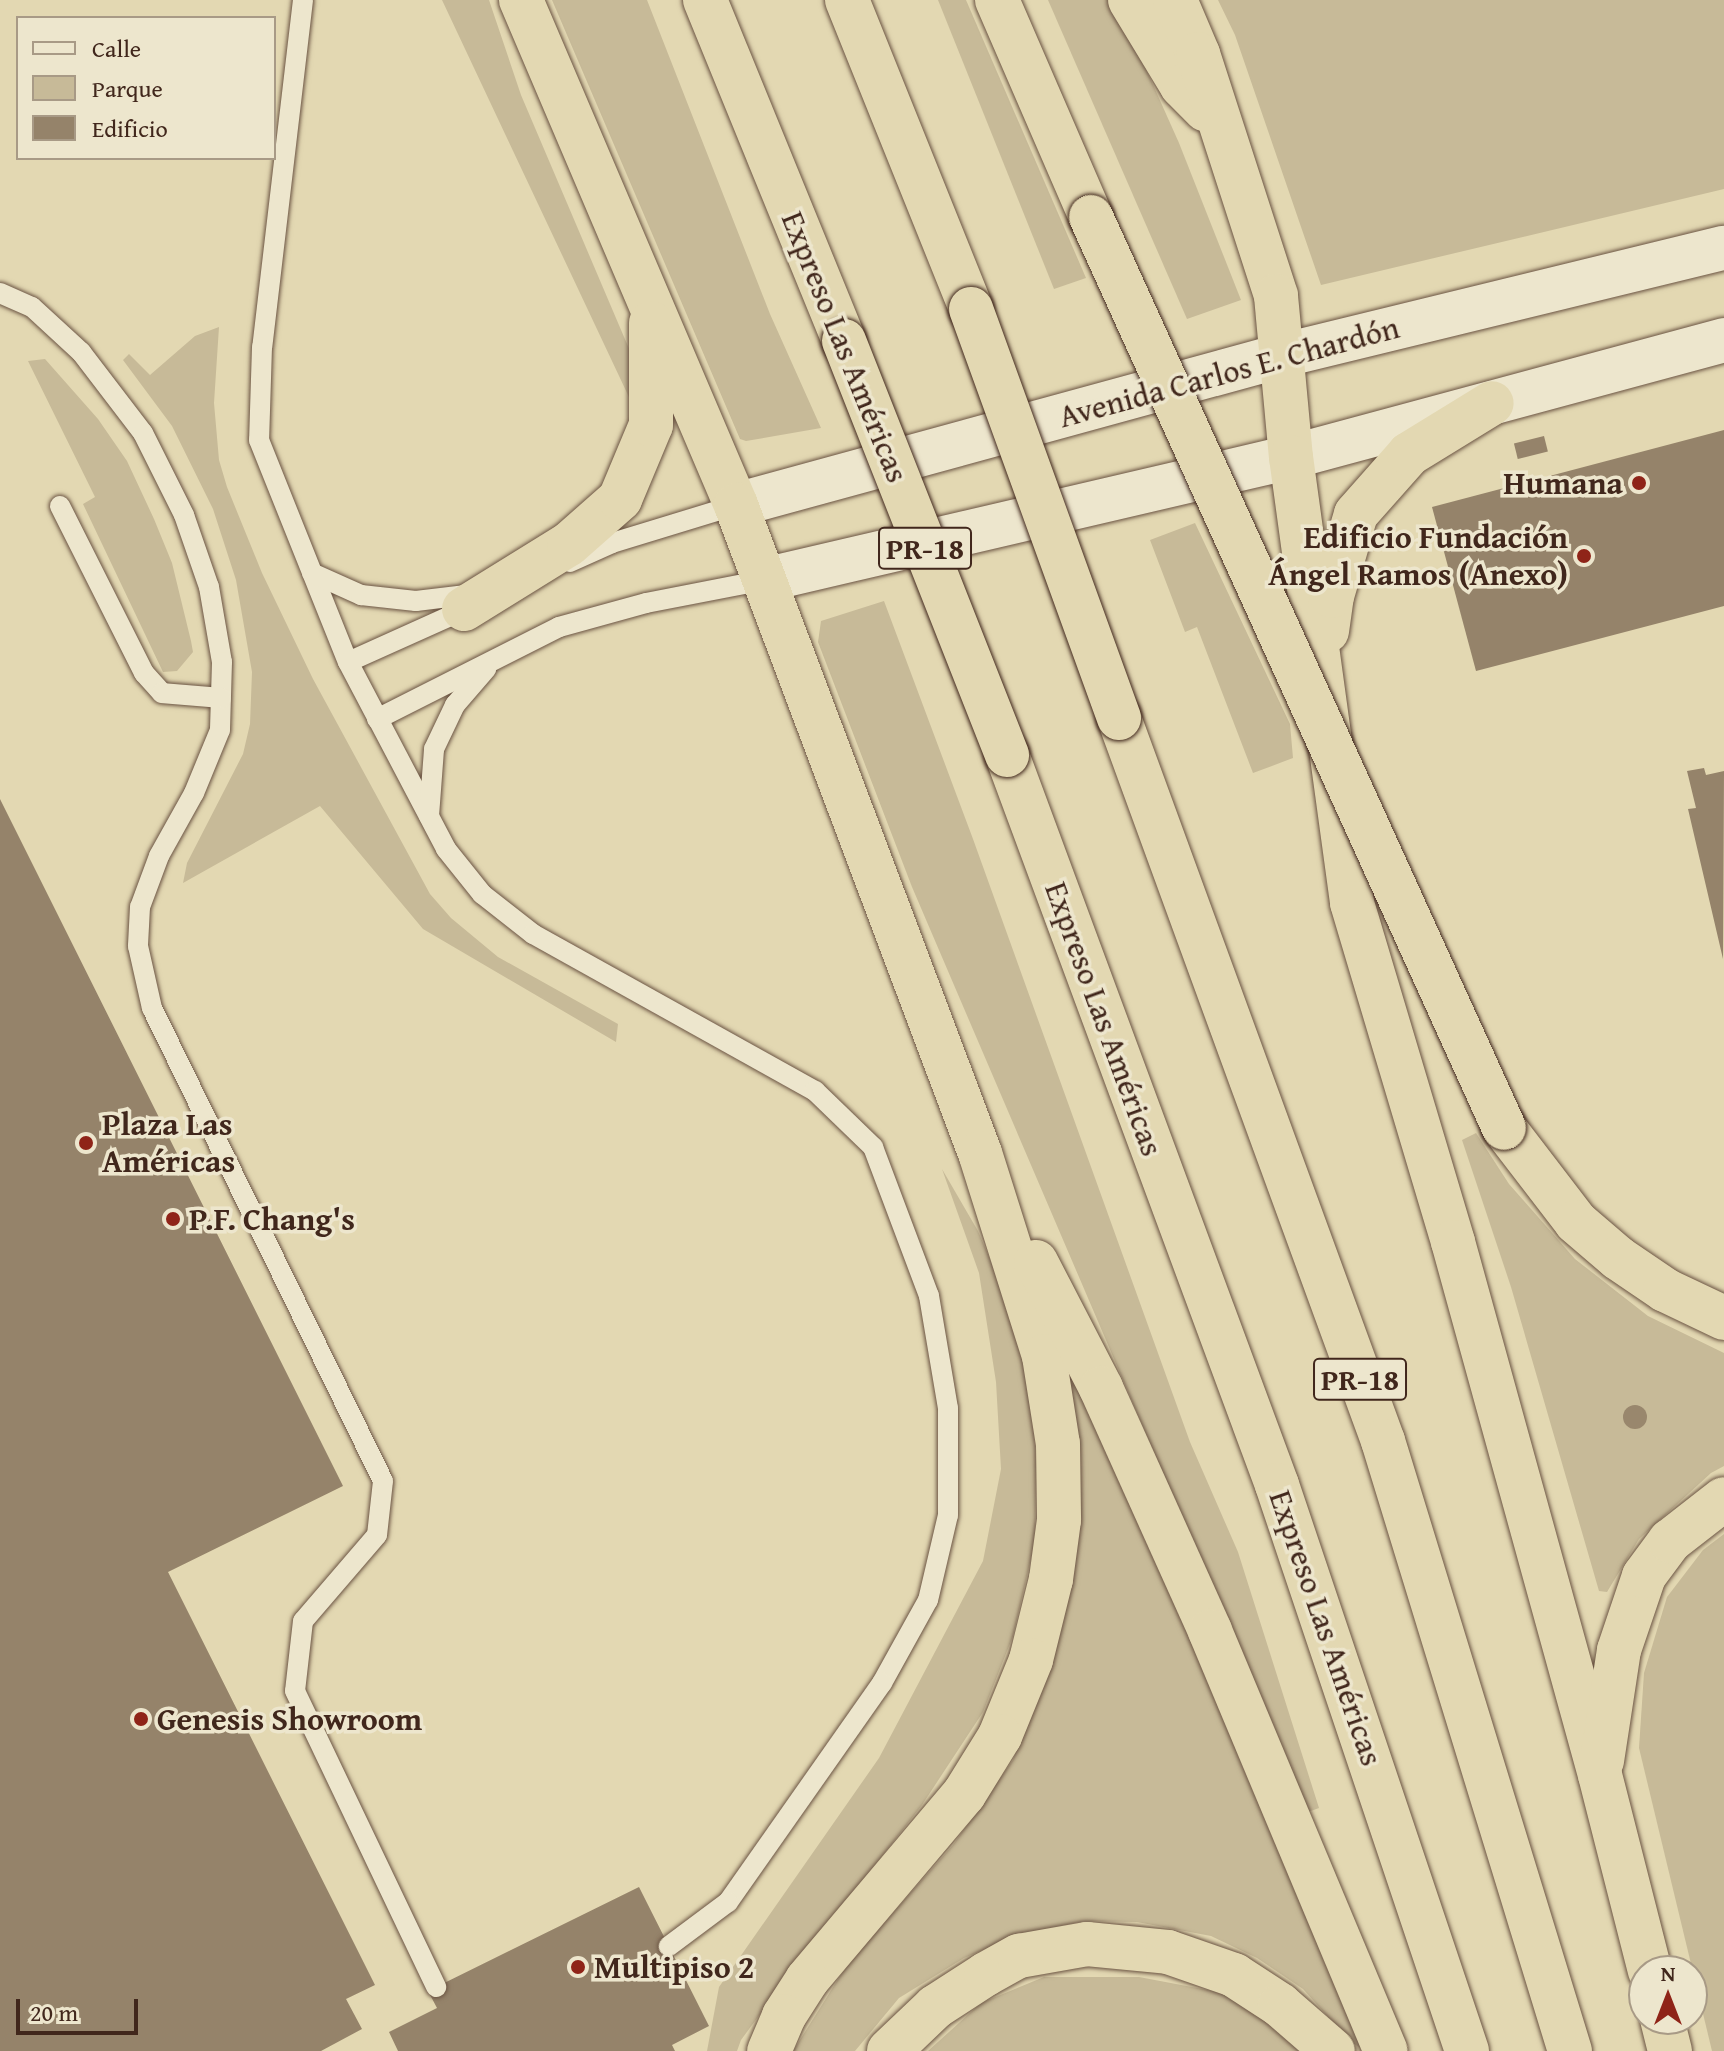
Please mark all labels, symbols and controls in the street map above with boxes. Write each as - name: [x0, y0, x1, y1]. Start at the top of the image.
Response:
- legend: [16, 16, 276, 160]
- text: Calle: [92, 31, 141, 66]
- text: Parque: [92, 71, 163, 106]
- text: Edificio: [92, 111, 168, 146]
- street label: Expreso Las Américas: [773, 206, 917, 488]
- street label: Avenida Carlos E. Chardón: [1055, 308, 1403, 436]
- place label: Humana: [1503, 464, 1623, 502]
- marker: Humana: [1630, 474, 1648, 492]
- place label: Edificio Fundación Ángel Ramos (Anexo): [1268, 519, 1568, 594]
- road number: PR-18: [877, 522, 973, 574]
- marker: Edificio Fundación Ángel Ramos (Anexo): [1575, 547, 1593, 565]
- street label: Expreso Las Américas: [1037, 877, 1171, 1161]
- place label: Plaza Las Américas: [102, 1106, 235, 1181]
- marker: Plaza Las Américas: [77, 1134, 95, 1152]
- place label: P.F. Chang's: [189, 1200, 355, 1238]
- marker: P.F. Chang's: [164, 1210, 182, 1228]
- road number: PR-18: [1312, 1353, 1408, 1405]
- street label: Expreso Las Américas: [1261, 1485, 1391, 1771]
- place label: Genesis Showroom: [157, 1700, 422, 1738]
- marker: Genesis Showroom: [132, 1710, 150, 1728]
- place label: Multipiso 2: [594, 1948, 754, 1986]
- north arrow: [1628, 1955, 1708, 2035]
- text: N: [1661, 1957, 1675, 1989]
- marker: Multipiso 2: [569, 1958, 587, 1976]
- scale bar: [20, 1983, 142, 2033]
- text: 20 m: [30, 1995, 78, 2030]

